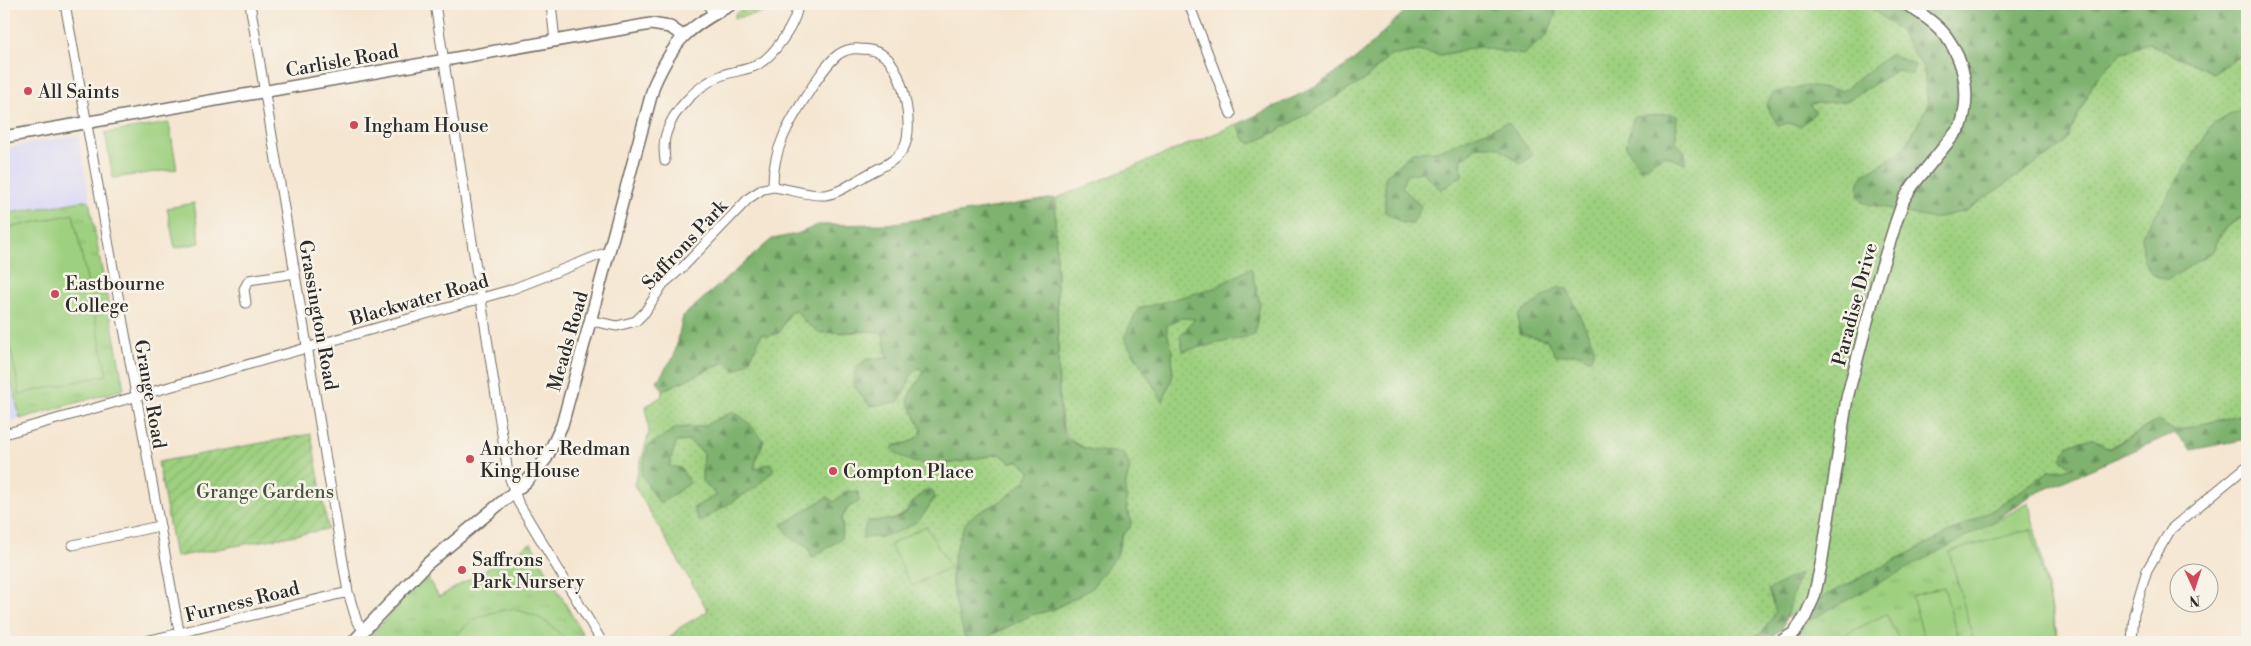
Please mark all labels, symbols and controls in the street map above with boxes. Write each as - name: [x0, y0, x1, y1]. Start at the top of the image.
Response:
- street label: Carlisle Road: [284, 39, 401, 83]
- place label: All Saints: [37, 80, 119, 104]
- marker: All Saints: [22, 85, 34, 97]
- place label: Ingham House: [364, 114, 489, 138]
- marker: Ingham House: [348, 119, 360, 131]
- street label: Saffrons Park: [637, 194, 733, 295]
- street label: Grassington Road: [293, 238, 343, 392]
- street label: Paradise Drive: [1827, 240, 1883, 369]
- street label: Blackwater Road: [346, 269, 492, 332]
- place label: Eastbourne College: [65, 272, 165, 318]
- marker: Eastbourne College: [49, 288, 61, 300]
- street label: Meads Road: [542, 288, 594, 394]
- street label: Grange Road: [129, 338, 171, 451]
- place label: Anchor - Redman King House: [479, 437, 630, 483]
- marker: Anchor - Redman King House: [464, 453, 476, 465]
- place label: Compton Place: [843, 460, 974, 484]
- marker: Compton Place: [827, 465, 839, 477]
- park label: Grange Gardens: [196, 480, 334, 504]
- place label: Saffrons Park Nursery: [472, 548, 585, 594]
- marker: Saffrons Park Nursery: [456, 564, 468, 576]
- north arrow: [2168, 564, 2218, 614]
- street label: Furness Road: [182, 576, 302, 628]
- text: N: [2189, 591, 2201, 609]

